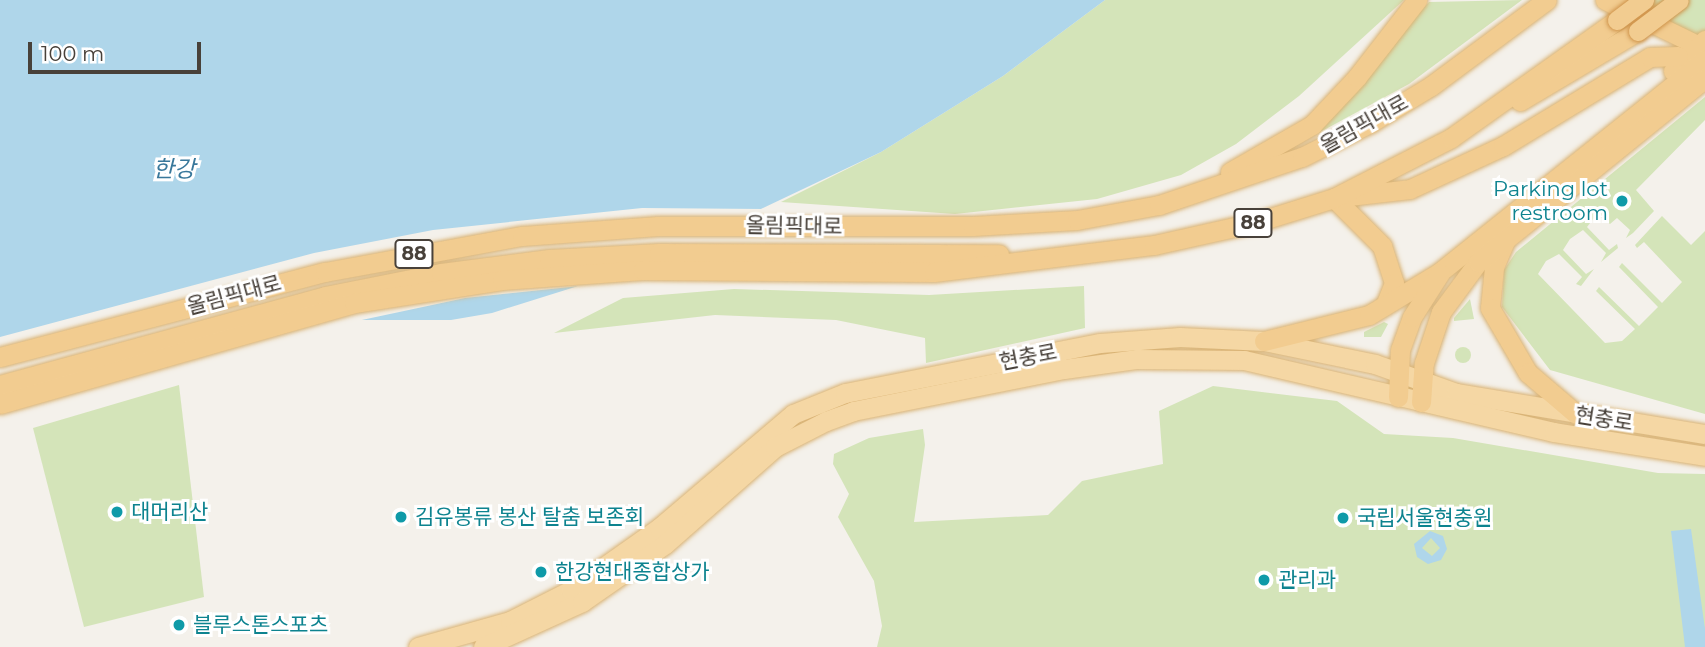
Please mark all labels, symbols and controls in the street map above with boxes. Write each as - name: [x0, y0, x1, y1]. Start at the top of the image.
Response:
- scale bar: [32, 28, 205, 72]
- text: 100 m: [41, 41, 104, 66]
- street label: 올림픽대로: [1316, 90, 1412, 158]
- water label: 한강: [153, 155, 195, 183]
- place label: Parking lot restroom: [1493, 176, 1608, 226]
- marker: Parking lot restroom: [1614, 193, 1630, 209]
- road number: 88: [1232, 208, 1274, 238]
- street label: 올림픽대로: [745, 213, 843, 239]
- road number: 88: [393, 238, 435, 270]
- street label: 올림픽대로: [184, 270, 284, 320]
- street label: 현충로: [997, 339, 1059, 375]
- street label: 현충로: [1573, 402, 1635, 436]
- place label: 대머리산: [131, 499, 208, 525]
- marker: 대머리산: [109, 504, 125, 520]
- place label: 김유봉류 봉산 탈춤 보존회: [415, 504, 644, 530]
- place label: 국립서울현충원: [1357, 505, 1492, 531]
- marker: 김유봉류 봉산 탈춤 보존회: [393, 509, 409, 525]
- marker: 국립서울현충원: [1335, 510, 1351, 526]
- place label: 한강현대종합상가: [555, 559, 710, 585]
- marker: 한강현대종합상가: [533, 564, 549, 580]
- place label: 관리과: [1278, 567, 1336, 593]
- marker: 관리과: [1256, 572, 1272, 588]
- place label: 블루스톤스포츠: [193, 612, 328, 638]
- marker: 블루스톤스포츠: [171, 617, 187, 633]

